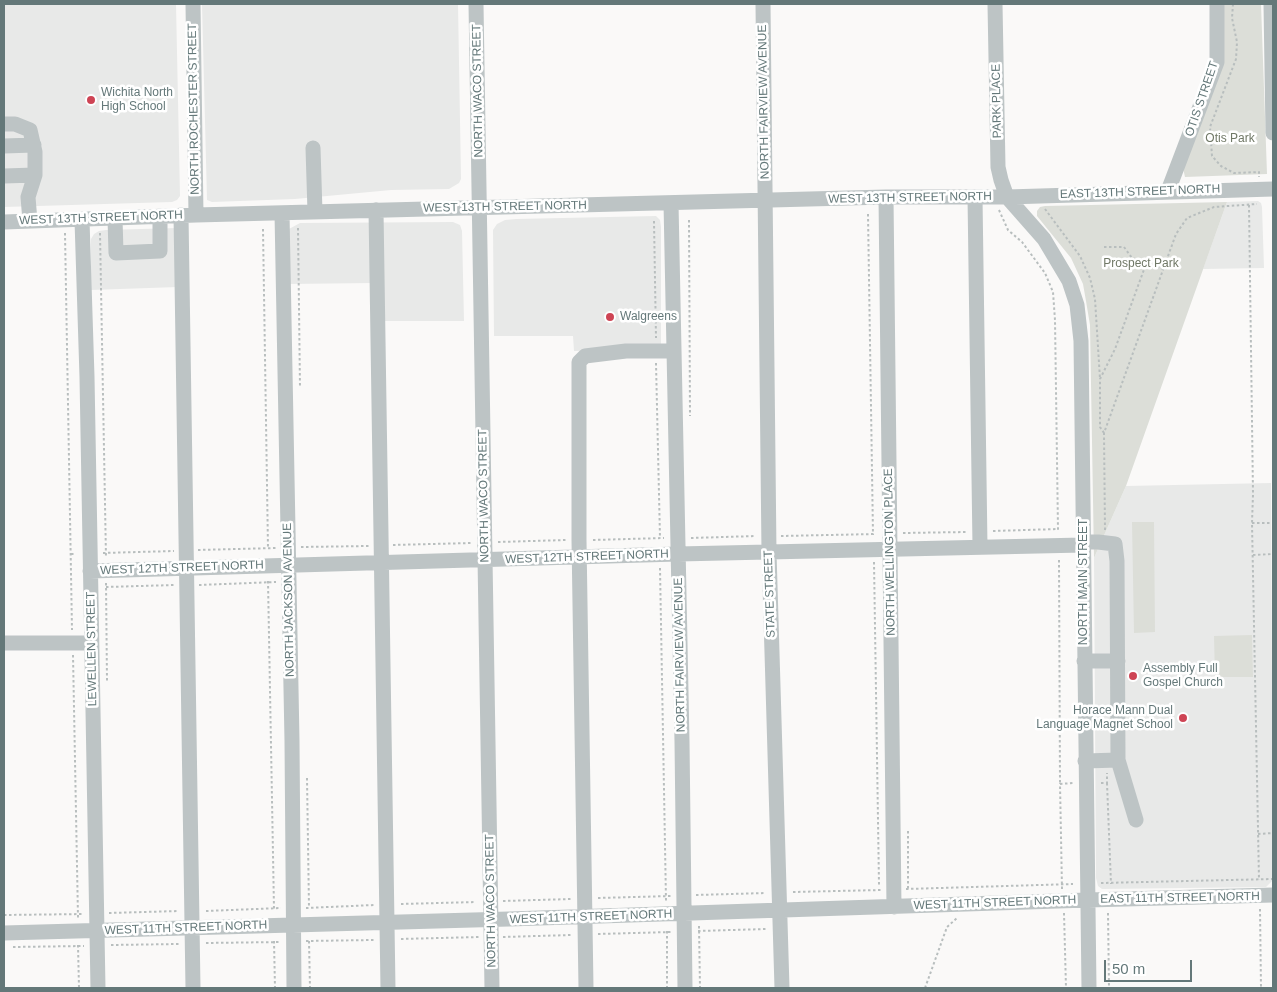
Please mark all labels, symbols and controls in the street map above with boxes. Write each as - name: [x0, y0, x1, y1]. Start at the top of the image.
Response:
- street label: NORTH ROCHESTER STREET: [185, 23, 203, 195]
- street label: NORTH WACO STREET: [470, 24, 486, 158]
- street label: NORTH FAIRVIEW AVENUE: [755, 25, 773, 179]
- street label: OTIS STREET: [1182, 59, 1222, 139]
- street label: PARK PLACE: [989, 64, 1005, 138]
- place label: Wichita North High School: [101, 86, 173, 114]
- marker: Wichita North High School: [85, 94, 97, 106]
- park label: Otis Park: [1205, 132, 1255, 146]
- street label: EAST 13TH STREET NORTH: [1060, 182, 1220, 202]
- street label: WEST 13TH STREET NORTH: [828, 189, 992, 207]
- street label: WEST 13TH STREET NORTH: [423, 198, 587, 216]
- street label: WEST 13TH STREET NORTH: [19, 208, 183, 228]
- park label: Prospect Park: [1103, 257, 1179, 271]
- place label: Walgreens: [620, 310, 677, 324]
- marker: Walgreens: [604, 311, 616, 323]
- street label: NORTH WACO STREET: [476, 429, 492, 563]
- street label: NORTH WELLINGTON PLACE: [881, 468, 899, 636]
- street label: NORTH MAIN STREET: [1077, 519, 1091, 645]
- street label: NORTH JACKSON AVENUE: [280, 523, 298, 677]
- street label: WEST 12TH STREET NORTH: [505, 547, 669, 567]
- street label: STATE STREET: [761, 550, 779, 638]
- street label: WEST 12TH STREET NORTH: [100, 558, 264, 578]
- street label: NORTH FAIRVIEW AVENUE: [671, 578, 689, 732]
- street label: LEWELLEN STREET: [84, 592, 100, 706]
- place label: Assembly Full Gospel Church: [1143, 662, 1223, 690]
- marker: Assembly Full Gospel Church: [1127, 670, 1139, 682]
- place label: Horace Mann Dual Language Magnet School: [1036, 704, 1173, 732]
- marker: Horace Mann Dual Language Magnet School: [1177, 712, 1189, 724]
- street label: NORTH WACO STREET: [483, 834, 499, 968]
- street label: EAST 11TH STREET NORTH: [1100, 889, 1260, 907]
- street label: WEST 11TH STREET NORTH: [913, 893, 1077, 913]
- street label: WEST 11TH STREET NORTH: [509, 907, 673, 927]
- street label: WEST 11TH STREET NORTH: [104, 918, 268, 938]
- scale bar: [1107, 950, 1194, 982]
- text: 50 m: [1112, 960, 1145, 977]

